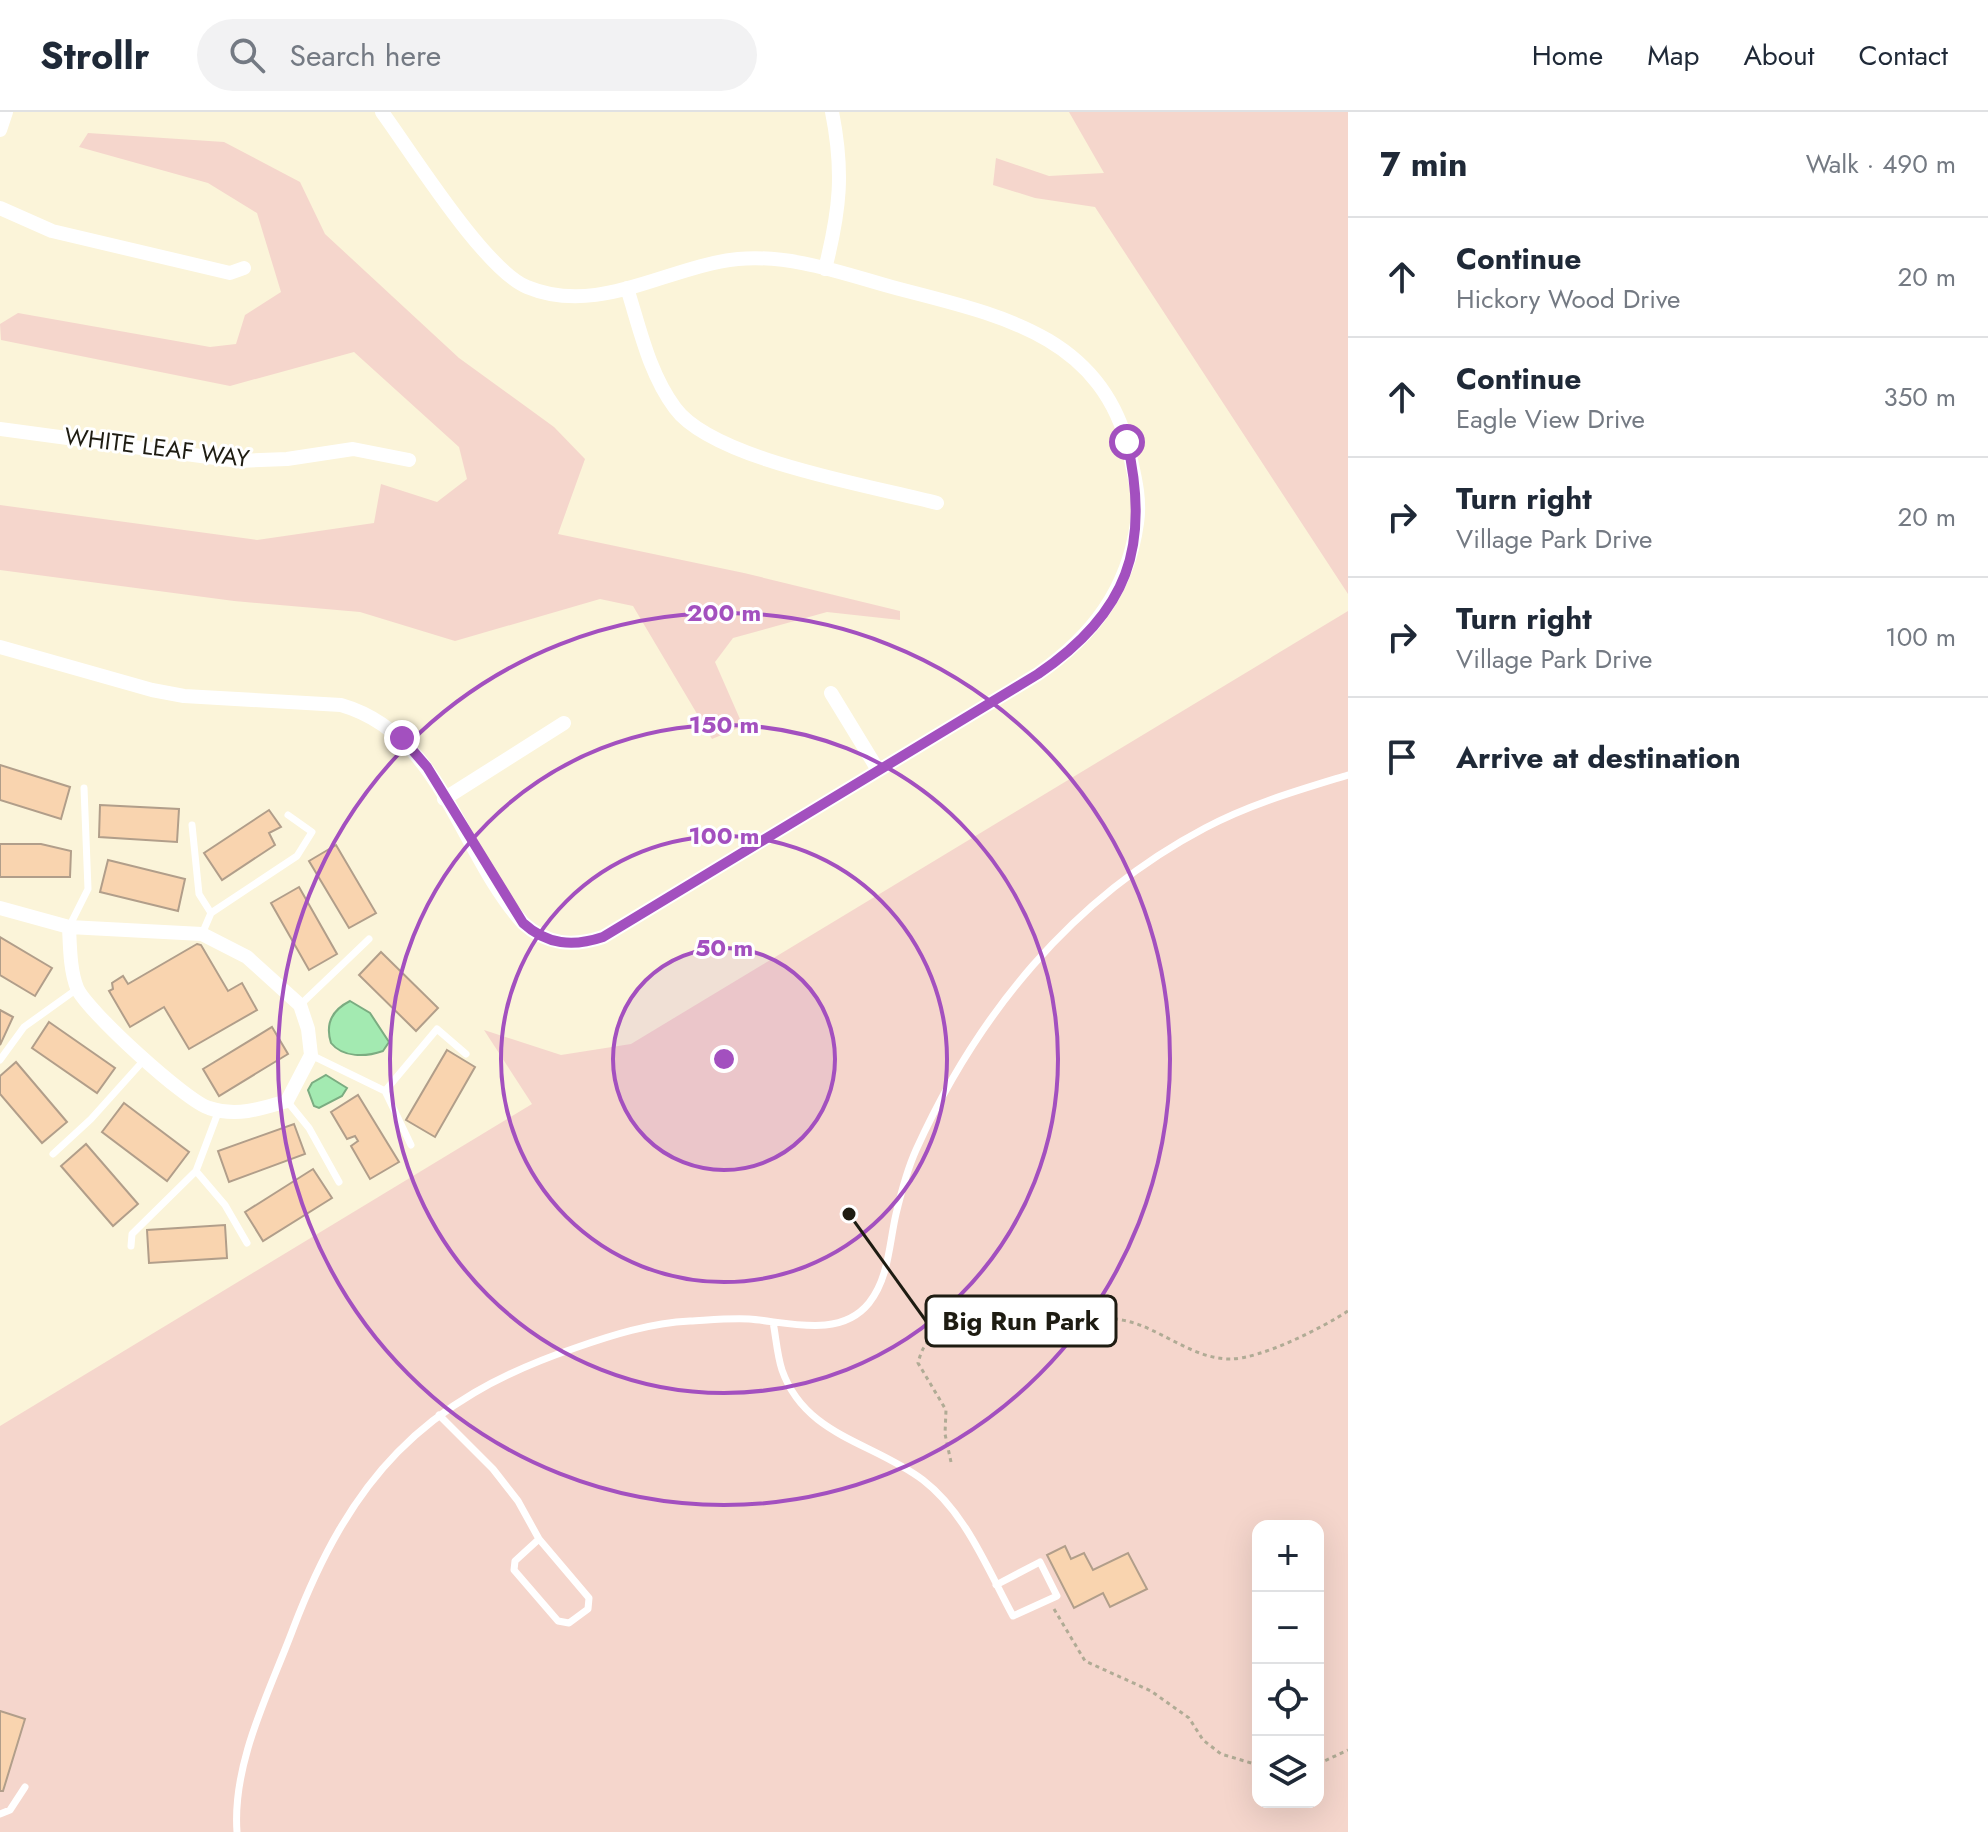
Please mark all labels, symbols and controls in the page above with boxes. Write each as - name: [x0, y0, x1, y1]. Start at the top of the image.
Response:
- search box: [197, 19, 757, 91]
- text: Strollr: [40, 28, 149, 83]
- icon: search: [225, 33, 269, 77]
- text: Search here: [289, 34, 441, 77]
- text: Home: [1532, 35, 1603, 76]
- text: Map: [1647, 35, 1699, 76]
- text: About: [1743, 35, 1815, 76]
- text: Contact: [1859, 35, 1948, 76]
- text: 7 min: [1380, 140, 1468, 189]
- text: Walk · 490 m: [1806, 145, 1956, 183]
- text: Continue: [1456, 237, 1582, 280]
- icon: ahead: [1380, 255, 1424, 299]
- text: 20 m: [1898, 258, 1956, 296]
- text: Hickory Wood Drive: [1456, 280, 1680, 318]
- text: Continue: [1456, 357, 1582, 400]
- icon: ahead: [1380, 375, 1424, 419]
- text: 350 m: [1883, 378, 1956, 416]
- text: Eagle View Drive: [1456, 400, 1645, 438]
- street label: WHITE LEAF WAY: [62, 418, 252, 476]
- route start: [1109, 424, 1145, 460]
- text: Turn right: [1456, 477, 1592, 520]
- icon: right: [1380, 495, 1424, 539]
- text: 20 m: [1898, 498, 1956, 536]
- text: Village Park Drive: [1456, 520, 1652, 558]
- text: 200 m: [687, 595, 761, 630]
- text: Turn right: [1456, 597, 1592, 640]
- icon: right: [1380, 615, 1424, 659]
- text: 100 m: [1885, 618, 1956, 656]
- text: Village Park Drive: [1456, 640, 1652, 678]
- text: 150 m: [689, 707, 759, 742]
- route end: [384, 720, 420, 756]
- icon: arrive: [1380, 735, 1424, 779]
- text: Arrive at destination: [1456, 736, 1741, 779]
- text: 100 m: [689, 818, 759, 853]
- text: 50 m: [695, 930, 753, 965]
- centre of rings: [710, 1045, 738, 1073]
- callout: Big Run Park: [926, 1296, 1116, 1346]
- text: Big Run Park: [942, 1302, 1100, 1340]
- map controls: [1252, 1520, 1324, 1808]
- button: +: [1252, 1520, 1324, 1592]
- button: −: [1252, 1592, 1324, 1664]
- button: locate: [1252, 1664, 1324, 1736]
- button: layers: [1252, 1736, 1324, 1808]

